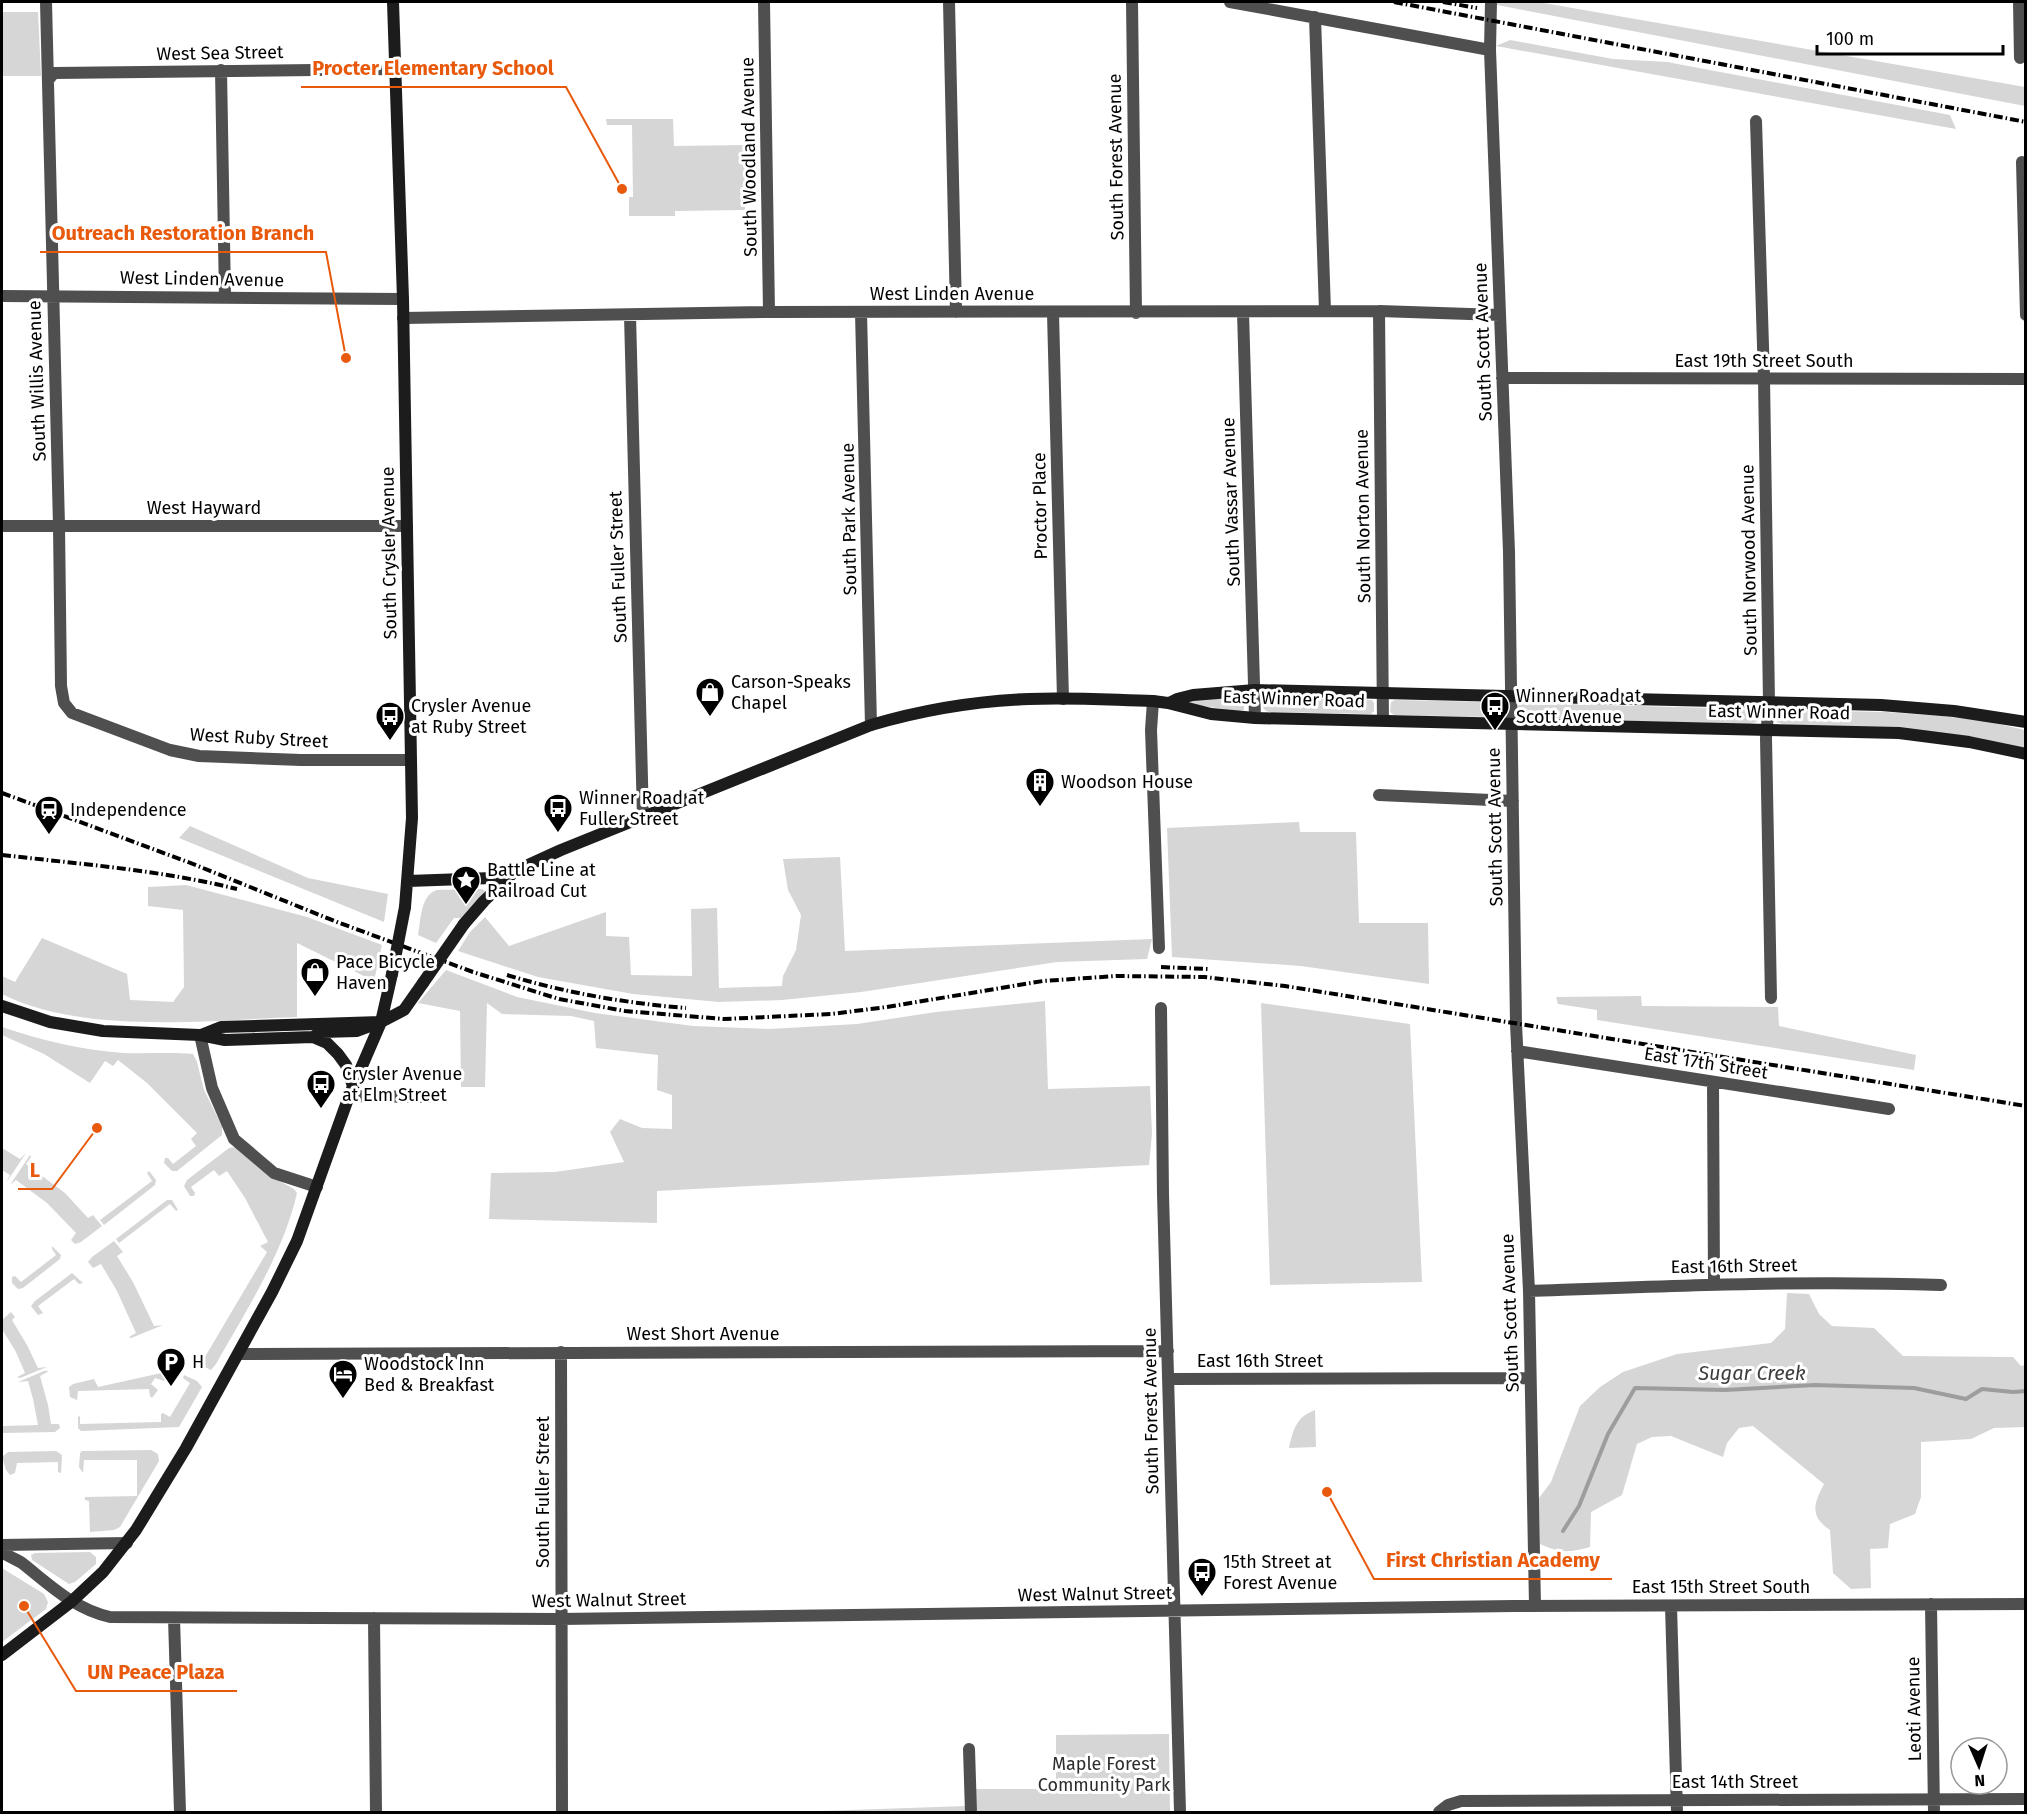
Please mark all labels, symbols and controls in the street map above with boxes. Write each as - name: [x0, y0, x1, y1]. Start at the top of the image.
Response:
- scale bar: [1817, 18, 2003, 56]
- text: 100 m: [1826, 28, 1874, 50]
- street label: West Sea Street: [156, 41, 284, 65]
- callout: Procter Elementary School: [301, 49, 566, 87]
- text: Procter Elementary School: [312, 56, 554, 80]
- street label: South Woodland Avenue: [736, 57, 762, 257]
- street label: South Forest Avenue: [1104, 73, 1128, 241]
- callout: Outreach Restoration Branch: [40, 214, 326, 252]
- text: Outreach Restoration Branch: [52, 221, 314, 245]
- street label: South Scott Avenue: [1469, 262, 1497, 422]
- street label: West Linden Avenue: [120, 267, 284, 291]
- street label: West Linden Avenue: [870, 283, 1034, 305]
- street label: South Willis Avenue: [23, 300, 51, 462]
- street label: East 19th Street South: [1674, 350, 1854, 372]
- street label: South Vassar Avenue: [1217, 417, 1245, 587]
- street label: South Norton Avenue: [1350, 429, 1376, 603]
- street label: South Park Avenue: [837, 443, 861, 595]
- street label: Proctor Place: [1028, 452, 1052, 560]
- street label: South Norwood Avenue: [1736, 464, 1762, 656]
- street label: South Crysler Avenue: [376, 466, 402, 640]
- street label: South Fuller Street: [604, 490, 632, 643]
- street label: West Hayward: [147, 497, 261, 519]
- place label: Carson-Speaks Chapel: [731, 671, 851, 714]
- shop icon: Carson-Speaks Chapel: [694, 676, 726, 718]
- place label: Winner Road at Scott Avenue: [1516, 685, 1642, 728]
- street label: East Winner Road: [1222, 686, 1366, 712]
- bus stop icon: Winner Road at Scott Avenue: [1479, 690, 1511, 732]
- place label: Crysler Avenue at Ruby Street: [411, 695, 531, 738]
- bus stop icon: Crysler Avenue at Ruby Street: [374, 700, 406, 742]
- street label: East Winner Road: [1707, 700, 1851, 724]
- street label: West Ruby Street: [189, 723, 329, 753]
- street label: South Scott Avenue: [1483, 747, 1507, 907]
- building icon: Woodson House: [1024, 766, 1056, 808]
- place label: Woodson House: [1061, 771, 1193, 793]
- place label: Winner Road at Fuller Street: [579, 787, 705, 830]
- bus stop icon: Winner Road at Fuller Street: [542, 792, 574, 834]
- station icon: Independence: [33, 794, 65, 836]
- place label: Independence: [70, 799, 187, 821]
- place label: Battle Line at Railroad Cut: [487, 859, 596, 902]
- place icon: Battle Line at Railroad Cut: [450, 864, 482, 906]
- place label: Pace Bicycle Haven: [336, 951, 435, 994]
- shop icon: Pace Bicycle Haven: [299, 956, 331, 998]
- street label: East 17th Street: [1642, 1042, 1770, 1084]
- place label: Crysler Avenue at Elm Street: [342, 1063, 462, 1106]
- bus stop icon: Crysler Avenue at Elm Street: [305, 1068, 337, 1110]
- callout: L: [18, 1151, 52, 1189]
- text: L: [30, 1158, 40, 1182]
- street label: South Scott Avenue: [1496, 1233, 1524, 1393]
- street label: East 16th Street: [1670, 1254, 1798, 1278]
- street label: West Short Avenue: [627, 1323, 780, 1345]
- street label: South Forest Avenue: [1139, 1327, 1163, 1495]
- parking icon: H: [155, 1346, 187, 1388]
- street label: East 16th Street: [1197, 1350, 1324, 1372]
- place label: H: [192, 1351, 204, 1373]
- place label: Woodstock Inn Bed & Breakfast: [364, 1353, 495, 1396]
- hotel icon: Woodstock Inn Bed & Breakfast: [327, 1358, 359, 1400]
- water label: Sugar Creek: [1697, 1361, 1806, 1385]
- street label: South Fuller Street: [532, 1415, 554, 1568]
- callout: First Christian Academy: [1374, 1541, 1612, 1579]
- text: First Christian Academy: [1386, 1548, 1601, 1572]
- place label: 15th Street at Forest Avenue: [1223, 1551, 1337, 1594]
- bus stop icon: 15th Street at Forest Avenue: [1186, 1556, 1218, 1598]
- street label: East 15th Street South: [1632, 1576, 1810, 1598]
- street label: West Walnut Street: [1018, 1582, 1173, 1606]
- street label: West Walnut Street: [532, 1588, 687, 1612]
- callout: UN Peace Plaza: [76, 1653, 237, 1691]
- street label: Leoti Avenue: [1902, 1656, 1926, 1762]
- text: UN Peace Plaza: [87, 1660, 225, 1684]
- north arrow: [1949, 1736, 2009, 1796]
- park label: Maple Forest Community Park: [1038, 1753, 1171, 1796]
- street label: East 14th Street: [1672, 1771, 1799, 1793]
- text: N: [1974, 1771, 1986, 1790]

